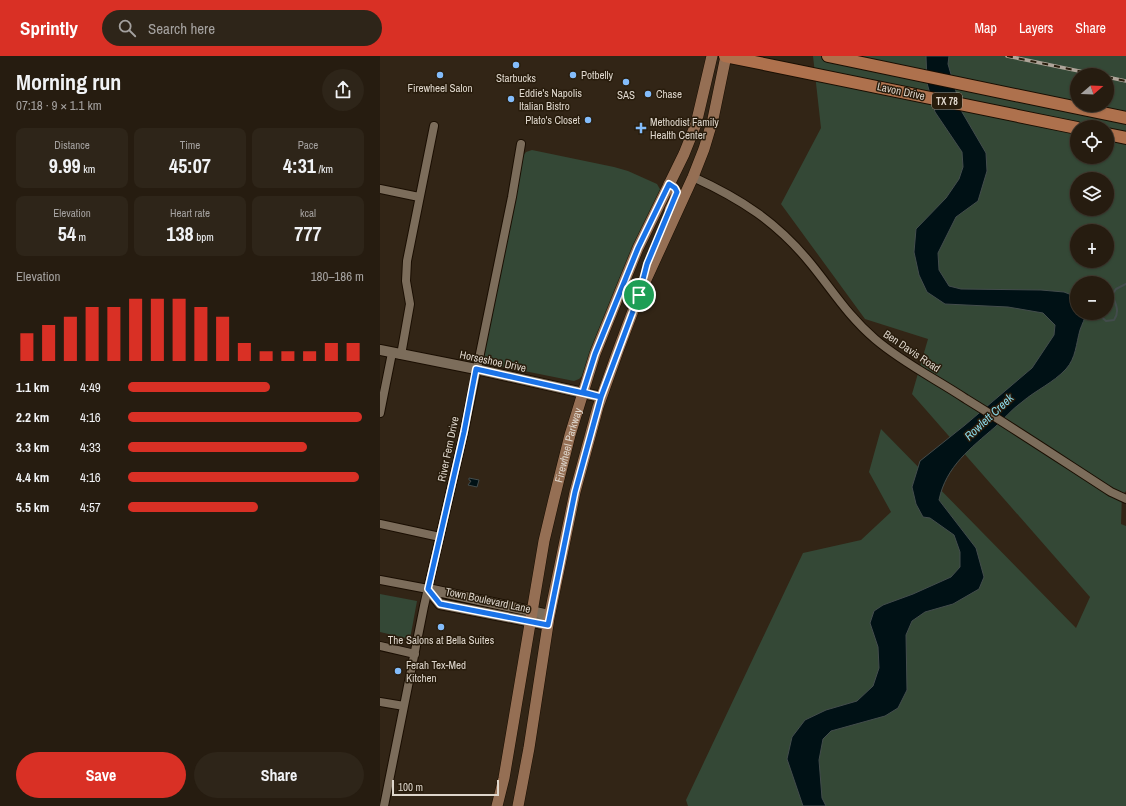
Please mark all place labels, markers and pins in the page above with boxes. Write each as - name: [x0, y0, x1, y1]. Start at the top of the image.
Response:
- marker: Starbucks: [511, 60, 521, 70]
- place label: Potbelly: [581, 68, 614, 82]
- marker: Firewheel Salon: [435, 70, 445, 80]
- marker: Potbelly: [568, 70, 578, 80]
- place label: Starbucks: [496, 71, 537, 85]
- marker: SAS: [621, 77, 631, 87]
- place label: Firewheel Salon: [407, 81, 473, 95]
- place label: Eddie's Napolis Italian Bistro: [519, 86, 582, 113]
- place label: Chase: [656, 87, 682, 101]
- place label: SAS: [617, 88, 635, 102]
- marker: Chase: [643, 89, 653, 99]
- marker: Eddie's Napolis Italian Bistro: [506, 94, 516, 104]
- place label: Plato's Closet: [525, 113, 580, 127]
- marker: Plato's Closet: [583, 115, 593, 125]
- place label: Methodist Family Health Center: [650, 115, 719, 142]
- marker: Methodist Family Health Center: [635, 122, 647, 134]
- pin: [622, 278, 656, 312]
- marker: The Salons at Bella Suites: [436, 622, 446, 632]
- place label: The Salons at Bella Suites: [388, 633, 495, 647]
- place label: Ferah Tex-Med Kitchen: [406, 658, 466, 685]
- marker: Ferah Tex-Med Kitchen: [393, 666, 403, 676]

